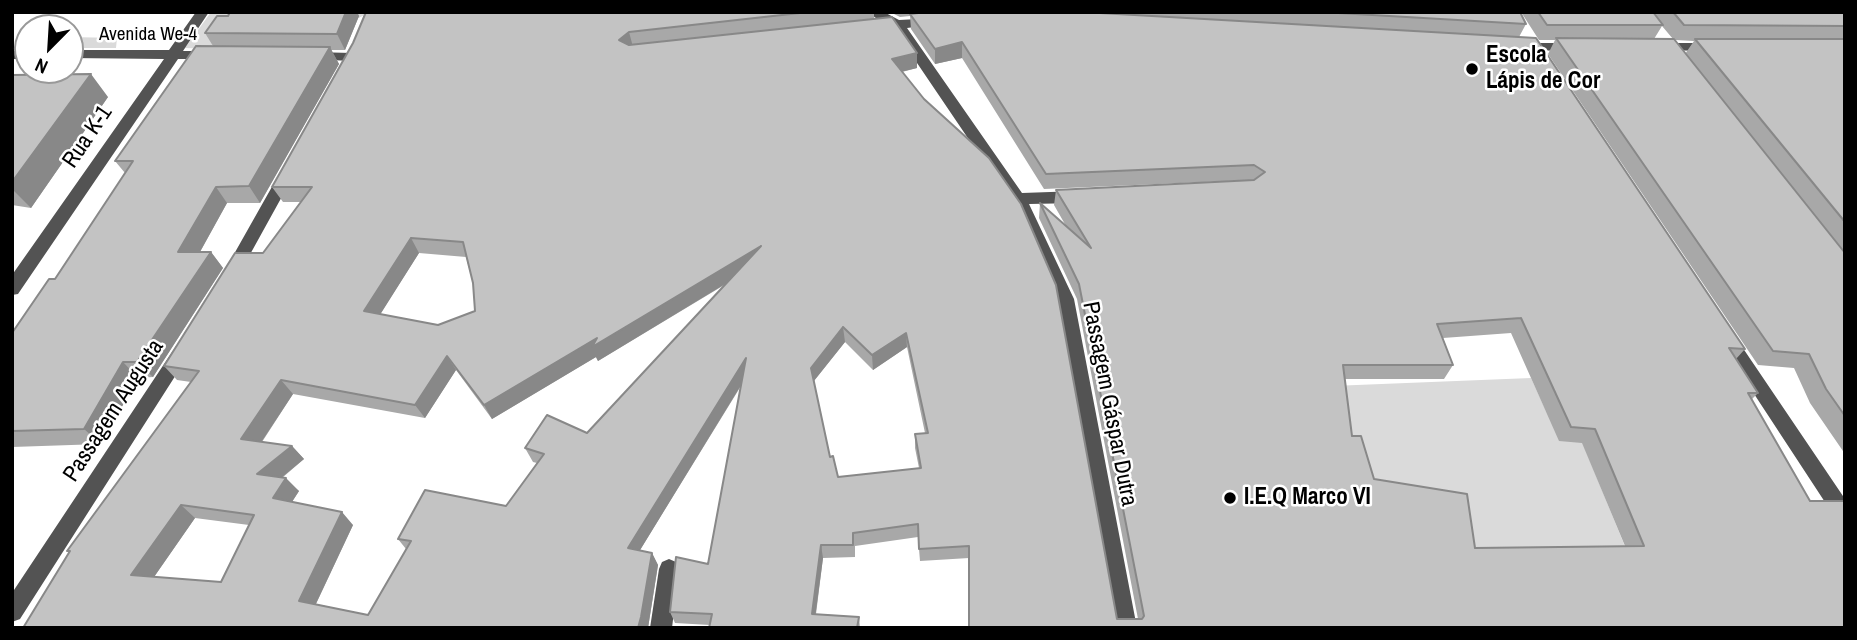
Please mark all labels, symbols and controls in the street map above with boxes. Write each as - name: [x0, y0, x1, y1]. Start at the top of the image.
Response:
- north arrow: [14, 14, 84, 84]
- street label: Avenida We-4: [99, 24, 197, 46]
- place label: Escola Lápis de Cor: [1486, 42, 1600, 96]
- text: N: [31, 52, 52, 81]
- marker: Escola Lápis de Cor: [1464, 61, 1480, 77]
- street label: Rua K-1: [57, 101, 119, 173]
- street label: Passagem Gáspar Dutra: [1076, 299, 1142, 509]
- street label: Passagem Augusta: [58, 335, 170, 487]
- place label: I.E.Q Marco VI: [1244, 484, 1371, 512]
- marker: I.E.Q Marco VI: [1222, 490, 1238, 506]

